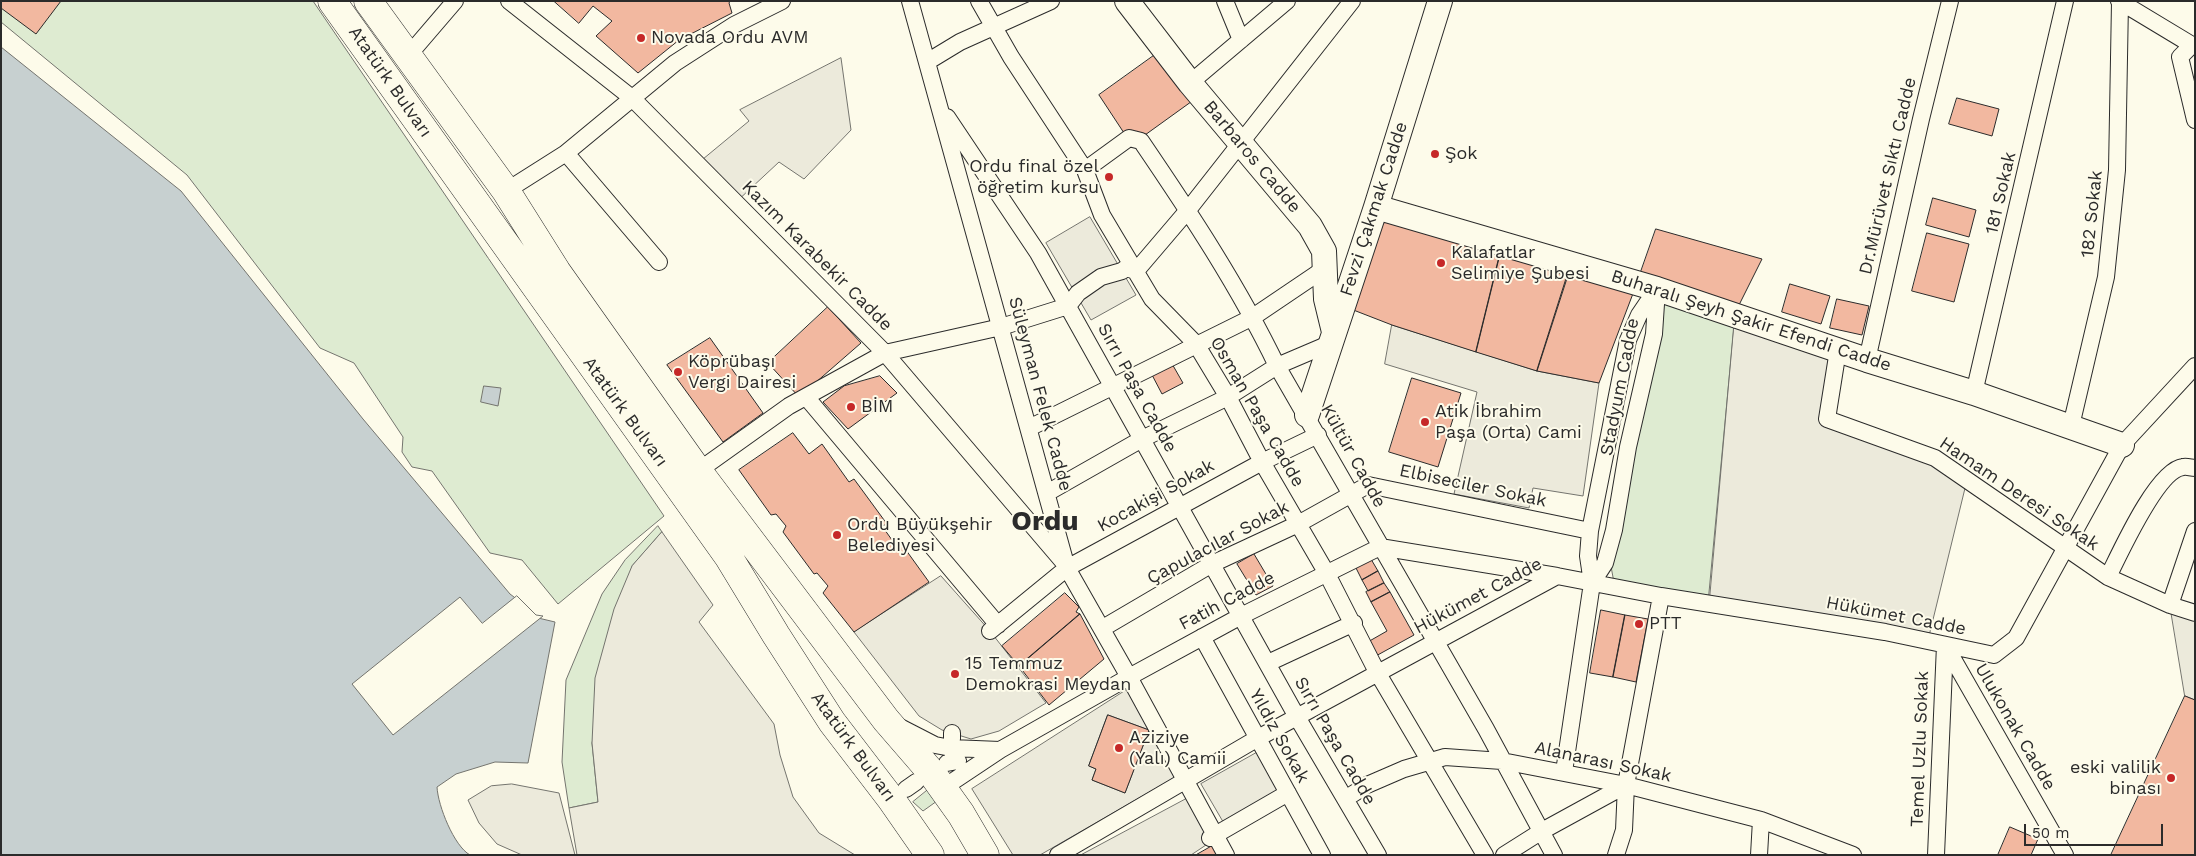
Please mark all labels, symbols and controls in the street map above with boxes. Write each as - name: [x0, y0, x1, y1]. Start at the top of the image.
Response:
- street label: Atatürk Bulvarı: [344, 22, 436, 142]
- place label: Novada Ordu AVM: [651, 27, 809, 49]
- marker: Novada Ordu AVM: [635, 32, 647, 44]
- street label: Dr.Mürüvet Sıktı Cadde: [1855, 75, 1921, 277]
- street label: Barbaros Cadde: [1199, 97, 1305, 217]
- street label: Fevzi Çakmak Cadde: [1336, 119, 1412, 299]
- place label: Şok: [1445, 143, 1478, 165]
- marker: Şok: [1429, 148, 1441, 160]
- street label: 181 Sokak: [1981, 150, 2021, 236]
- place label: Ordu final özel öğretim kursu: [969, 156, 1099, 198]
- street label: 182 Sokak: [2077, 169, 2107, 259]
- marker: Ordu final özel öğretim kursu: [1103, 171, 1115, 183]
- street label: Kazım Karabekir Cadde: [737, 176, 897, 336]
- place label: Kalafatlar Selimiye Şubesi: [1451, 242, 1589, 284]
- marker: Kalafatlar Selimiye Şubesi: [1435, 257, 1447, 269]
- street label: Buharalı Şeyh Şakir Efendi Cadde: [1608, 265, 1894, 377]
- street label: Süleyman Felek Cadde: [1004, 295, 1076, 493]
- street label: Stadyum Cadde: [1596, 316, 1644, 458]
- street label: Sırrı Paşa Cadde: [1093, 320, 1181, 456]
- street label: Osman Paşa Cadde: [1205, 333, 1309, 491]
- place label: Köprübaşı Vergi Dairesi: [688, 351, 796, 394]
- street label: Atatürk Bulvarı: [578, 353, 672, 471]
- marker: Köprübaşı Vergi Dairesi: [672, 366, 684, 378]
- place label: BİM: [861, 396, 893, 418]
- street label: Kültür Cadde: [1316, 400, 1390, 512]
- marker: BİM: [845, 401, 857, 413]
- place label: Atik İbrahim Paşa (Orta) Cami: [1435, 401, 1582, 444]
- marker: Atik İbrahim Paşa (Orta) Cami: [1419, 416, 1431, 428]
- street label: Hamam Deresi Sokak: [1935, 433, 2103, 555]
- street label: Kocakişi Sokak: [1094, 455, 1218, 537]
- street label: Elbiseciler Sokak: [1397, 460, 1549, 512]
- street label: Çapulacılar Sokak: [1143, 497, 1293, 589]
- district label: Ordu: [1011, 505, 1079, 539]
- place label: Ordu Büyükşehir Belediyesi: [847, 514, 992, 556]
- marker: Ordu Büyükşehir Belediyesi: [831, 529, 843, 541]
- street label: Hükümet Cadde: [1410, 553, 1546, 639]
- street label: Fatih Cadde: [1176, 567, 1278, 635]
- street label: Hükümet Cadde: [1824, 592, 1968, 640]
- place label: PTT: [1649, 613, 1682, 635]
- marker: PTT: [1633, 618, 1645, 630]
- place label: 15 Temmuz Demokrasi Meydan: [965, 653, 1131, 696]
- street label: Ulukonak Cadde: [1970, 660, 2060, 794]
- marker: 15 Temmuz Demokrasi Meydan: [949, 668, 961, 680]
- street label: Temel Uzlu Sokak: [1906, 671, 1934, 827]
- street label: Sırrı Paşa Cadde: [1290, 673, 1380, 809]
- street label: Yıldız Sokak: [1244, 685, 1314, 787]
- street label: Atatürk Bulvarı: [806, 688, 900, 806]
- place label: Aziziye (Yalı) Camii: [1129, 727, 1226, 770]
- street label: Alanarası Sokak: [1533, 737, 1673, 787]
- marker: Aziziye (Yalı) Camii: [1113, 742, 1125, 754]
- place label: eski valilik binası: [2070, 757, 2161, 800]
- marker: eski valilik binası: [2165, 772, 2177, 784]
- scale bar: [2026, 814, 2165, 846]
- text: 50 m: [2032, 824, 2069, 842]

